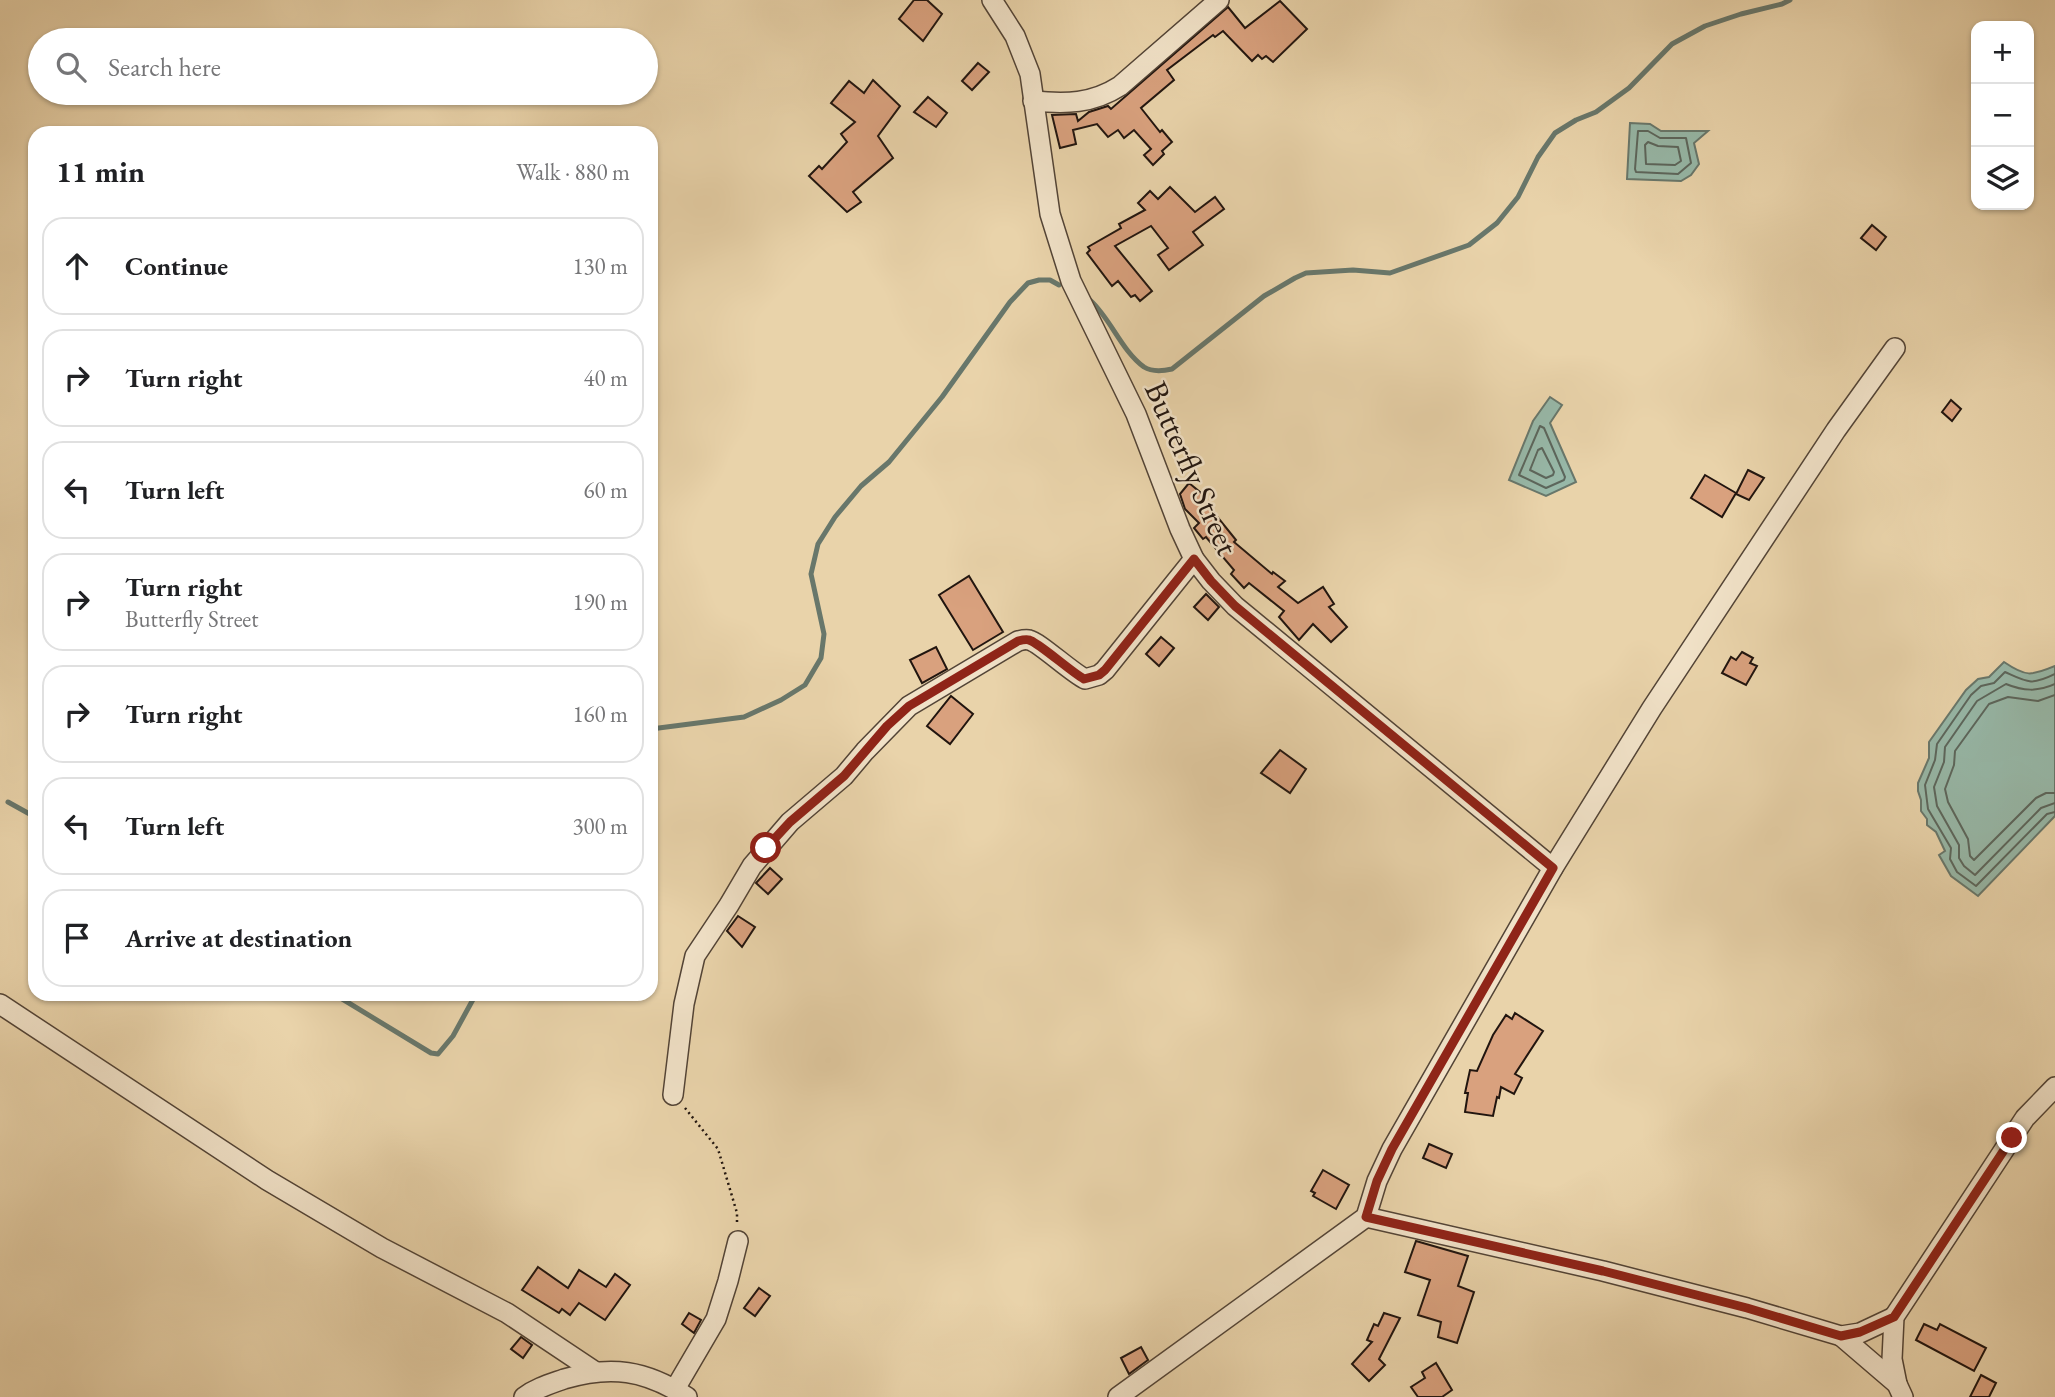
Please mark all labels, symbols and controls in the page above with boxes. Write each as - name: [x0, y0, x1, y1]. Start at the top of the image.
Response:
- map controls: [1971, 21, 2034, 210]
- button: +: [1971, 21, 2034, 84]
- search box: [28, 28, 658, 105]
- icon: search: [52, 48, 90, 86]
- text: Search here: [108, 50, 221, 84]
- button: −: [1971, 84, 2034, 147]
- button: layers: [1971, 147, 2034, 210]
- text: 11 min: [56, 152, 145, 191]
- text: Walk · 880 m: [516, 157, 630, 187]
- icon: ahead: [58, 247, 96, 285]
- text: Continue: [125, 249, 228, 283]
- text: 130 m: [572, 251, 628, 281]
- icon: right: [58, 359, 96, 397]
- text: Turn right: [125, 361, 243, 395]
- text: 40 m: [583, 363, 628, 393]
- street label: Butterfly Street: [1135, 375, 1249, 561]
- icon: left: [58, 471, 96, 509]
- text: Turn left: [125, 473, 224, 507]
- text: 60 m: [583, 475, 628, 505]
- text: Turn right: [125, 570, 243, 604]
- icon: right: [58, 583, 96, 621]
- text: 190 m: [572, 587, 628, 617]
- text: Butterfly Street: [125, 604, 259, 634]
- icon: right: [58, 695, 96, 733]
- text: Turn right: [125, 697, 243, 731]
- text: 160 m: [572, 699, 628, 729]
- icon: left: [58, 807, 96, 845]
- text: Turn left: [125, 809, 224, 843]
- text: 300 m: [572, 811, 628, 841]
- route start: [750, 832, 781, 863]
- icon: arrive: [58, 919, 96, 957]
- text: Arrive at destination: [125, 921, 352, 955]
- route end: [1996, 1122, 2027, 1153]

